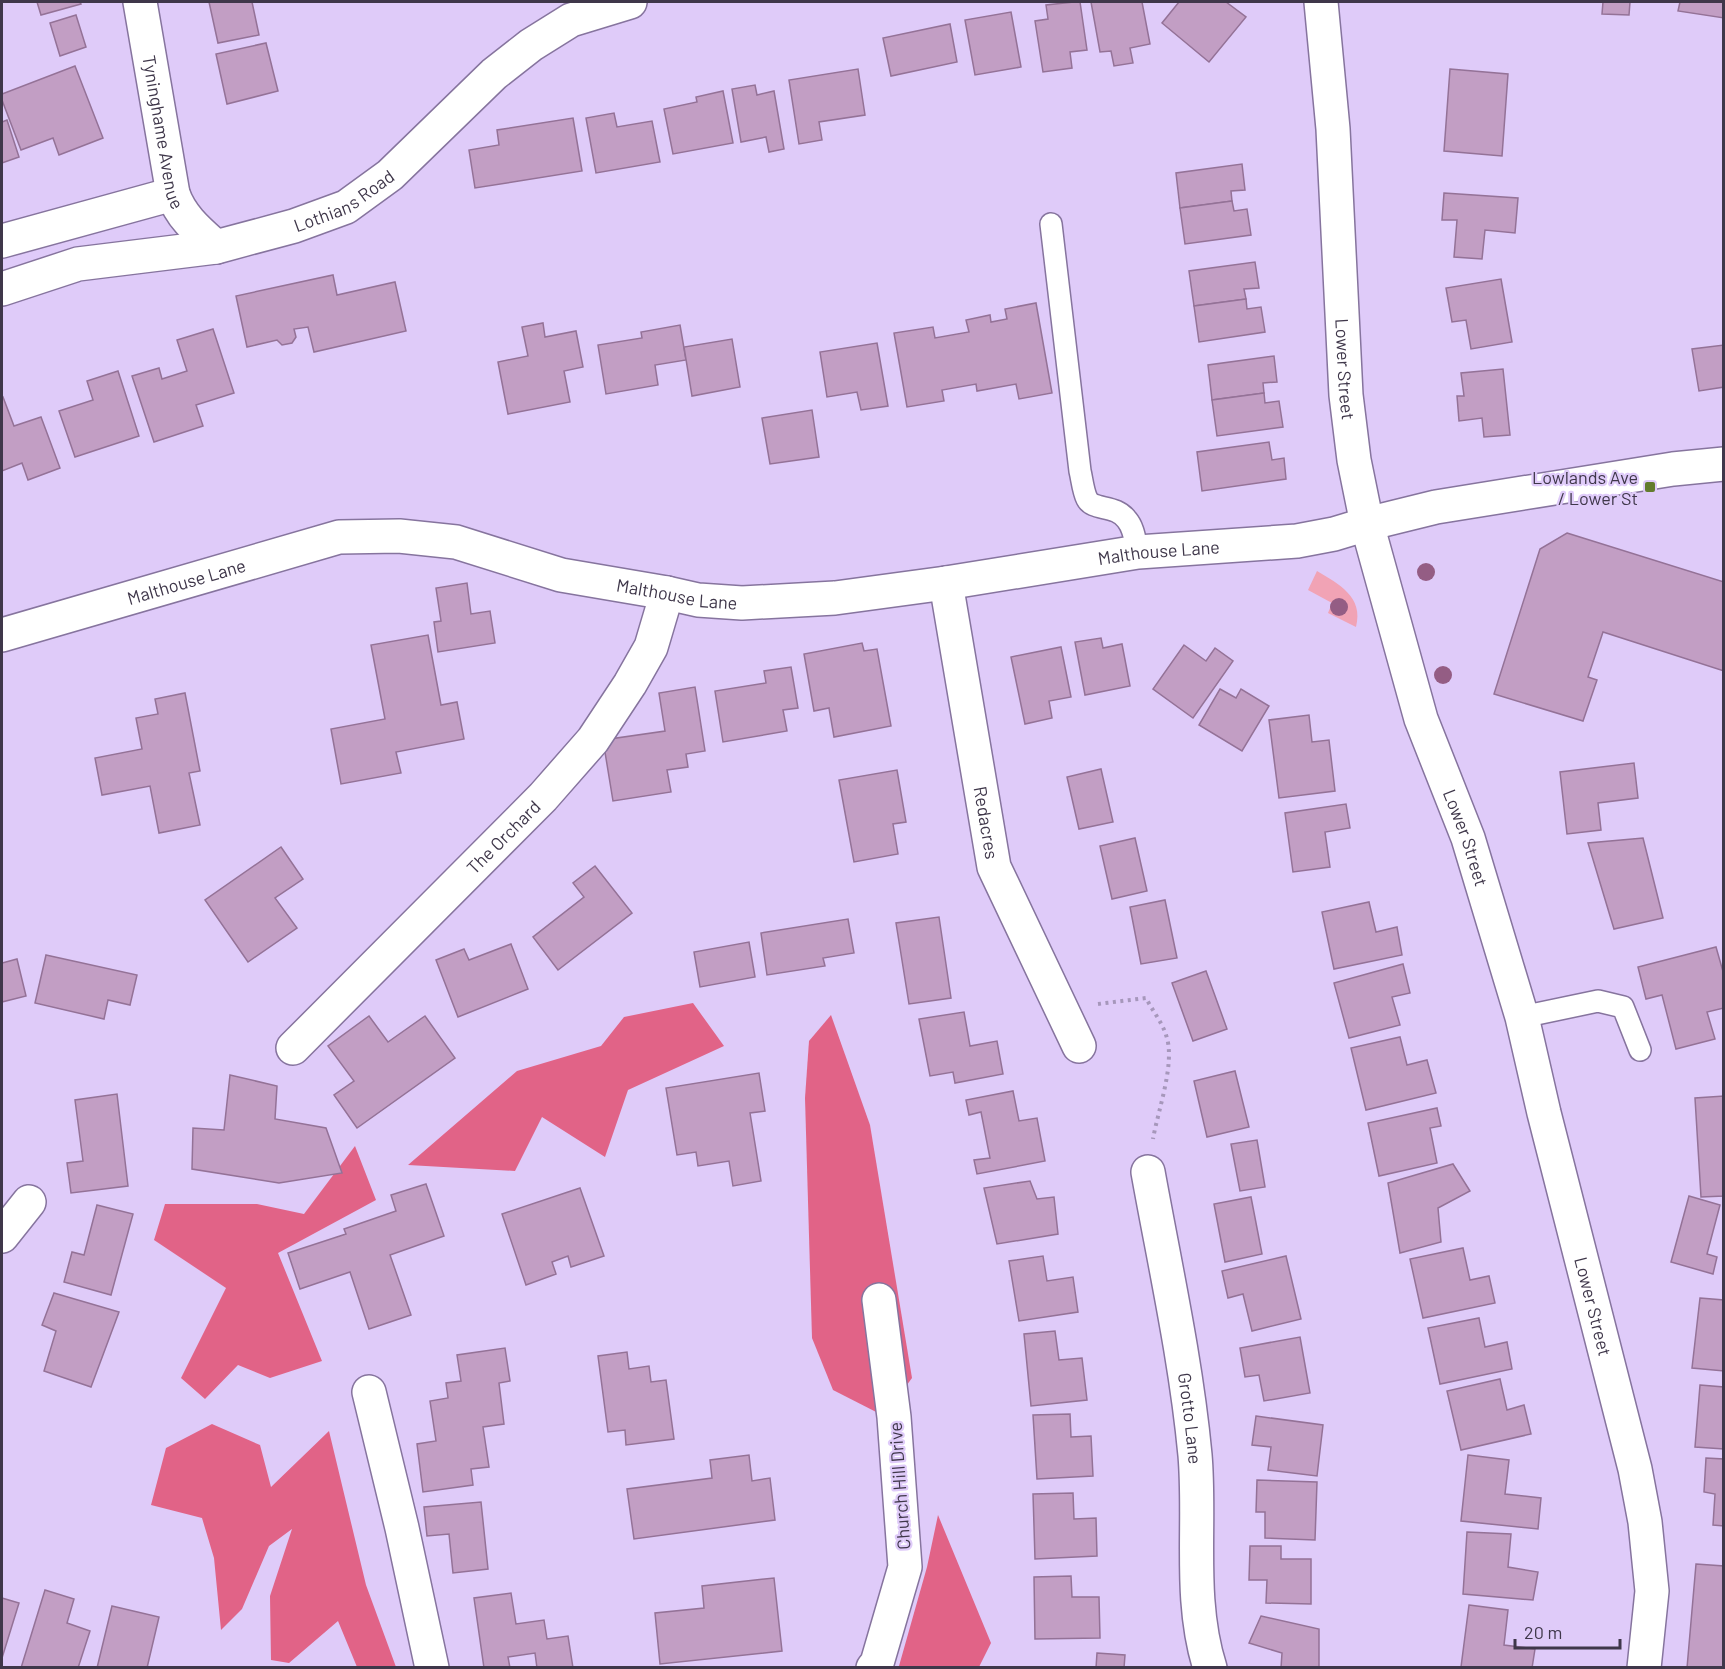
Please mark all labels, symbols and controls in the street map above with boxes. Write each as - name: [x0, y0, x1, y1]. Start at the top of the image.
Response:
- street label: Tyninghame Avenue: [138, 53, 189, 213]
- street label: Lothians Road: [290, 165, 398, 236]
- street label: Lower Street: [1331, 318, 1360, 421]
- place label: Lowlands Ave / Lower St: [1532, 466, 1638, 509]
- marker: Lowlands Ave / Lower St: [1643, 480, 1657, 494]
- street label: Malthouse Lane: [1096, 535, 1220, 569]
- street label: Malthouse Lane: [125, 554, 248, 609]
- street label: Malthouse Lane: [615, 574, 738, 614]
- street label: Redacres: [970, 785, 1003, 861]
- street label: Lower Street: [1439, 786, 1493, 889]
- street label: The Orchard: [462, 795, 545, 878]
- street label: Lower Street: [1570, 1255, 1617, 1358]
- street label: Grotto Lane: [1174, 1371, 1207, 1465]
- street label: Church Hill Drive: [884, 1422, 914, 1550]
- scale bar: [1515, 1612, 1620, 1650]
- text: 20 m: [1524, 1621, 1562, 1643]

